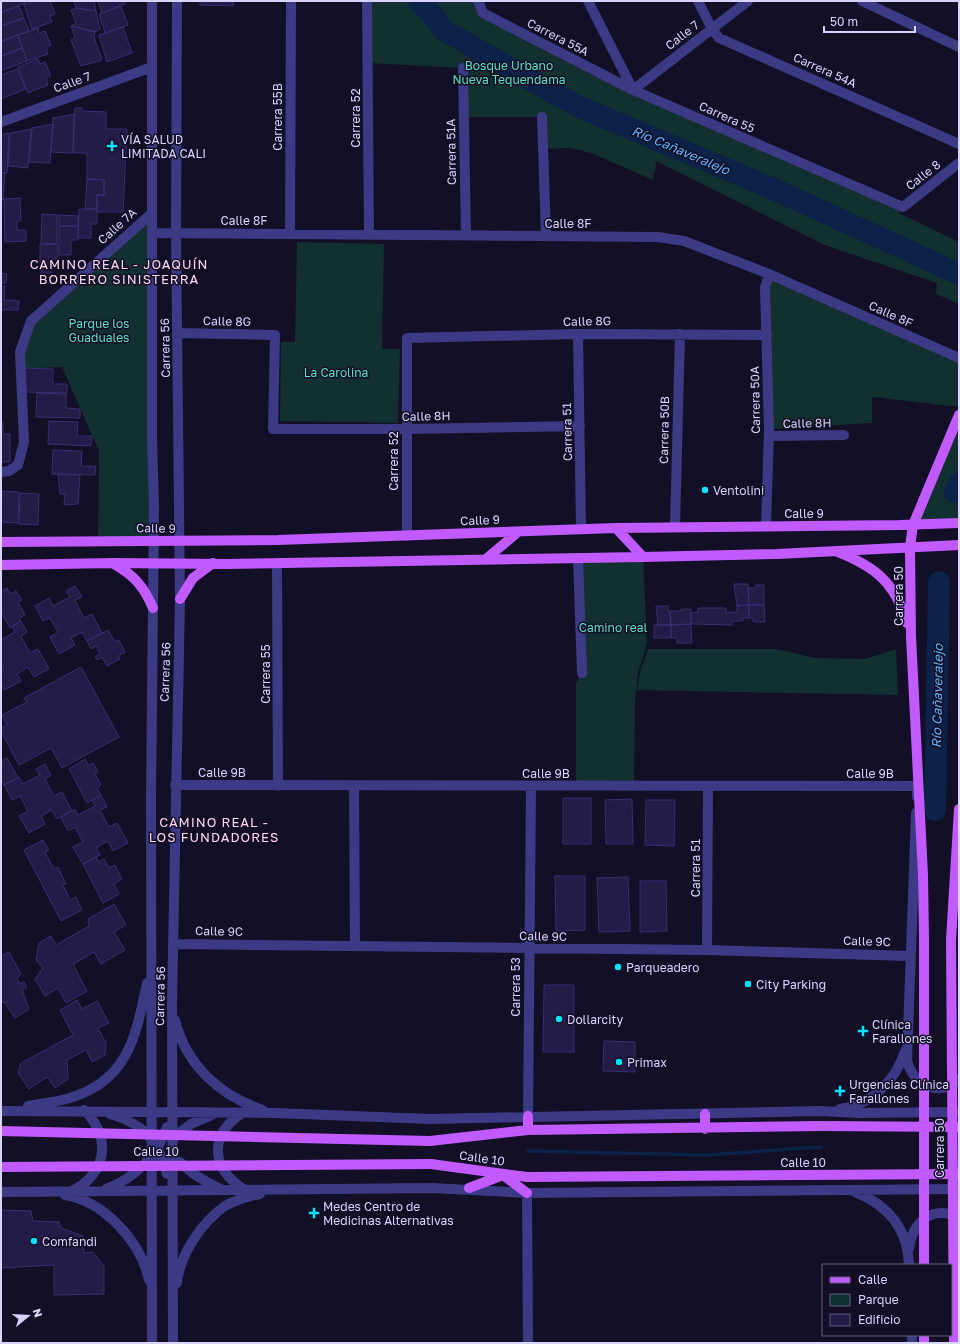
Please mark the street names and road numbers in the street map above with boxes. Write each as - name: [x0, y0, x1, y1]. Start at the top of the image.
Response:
- street label: Carrera 55A: [525, 15, 591, 59]
- street label: Calle 7: [662, 17, 702, 53]
- street label: Carrera 54A: [791, 49, 859, 91]
- street label: Calle 7: [51, 68, 93, 96]
- street label: Carrera 55B: [270, 83, 285, 151]
- street label: Carrera 52: [348, 88, 363, 148]
- street label: Carrera 55: [697, 98, 757, 136]
- street label: Carrera 51A: [443, 119, 459, 185]
- street label: Calle 8: [903, 157, 943, 193]
- street label: Calle 7A: [95, 205, 139, 247]
- street label: Calle 8F: [221, 213, 267, 228]
- street label: Calle 8F: [545, 216, 591, 231]
- street label: Calle 8F: [867, 298, 915, 330]
- street label: Calle 8G: [203, 313, 251, 329]
- street label: Calle 8G: [563, 313, 611, 329]
- street label: Carrera 56: [157, 318, 173, 378]
- street label: Carrera 50A: [747, 366, 763, 434]
- street label: Carrera 50B: [656, 396, 672, 464]
- street label: Carrera 51: [559, 403, 575, 461]
- street label: Calle 8H: [401, 408, 451, 424]
- street label: Calle 8H: [782, 415, 832, 431]
- street label: Carrera 52: [386, 431, 401, 491]
- street label: Calle 9: [784, 506, 824, 521]
- street label: Calle 9: [460, 512, 500, 528]
- street label: Calle 9: [136, 520, 176, 536]
- street label: Carrera 50: [891, 566, 906, 626]
- street label: Carrera 56: [156, 642, 174, 702]
- street label: Carrera 55: [258, 644, 273, 704]
- street label: Calle 9B: [198, 765, 246, 780]
- street label: Calle 9B: [522, 766, 570, 781]
- street label: Calle 9B: [846, 766, 894, 781]
- street label: Carrera 51: [688, 839, 703, 897]
- street label: Calle 9C: [195, 923, 243, 939]
- street label: Calle 9C: [519, 928, 567, 944]
- street label: Calle 9C: [843, 933, 891, 949]
- street label: Carrera 53: [508, 957, 523, 1017]
- street label: Carrera 56: [152, 966, 168, 1026]
- street label: Carrera 50: [932, 1118, 947, 1178]
- street label: Calle 10: [133, 1144, 179, 1159]
- street label: Calle 10: [458, 1147, 506, 1169]
- street label: Calle 10: [780, 1155, 826, 1170]

